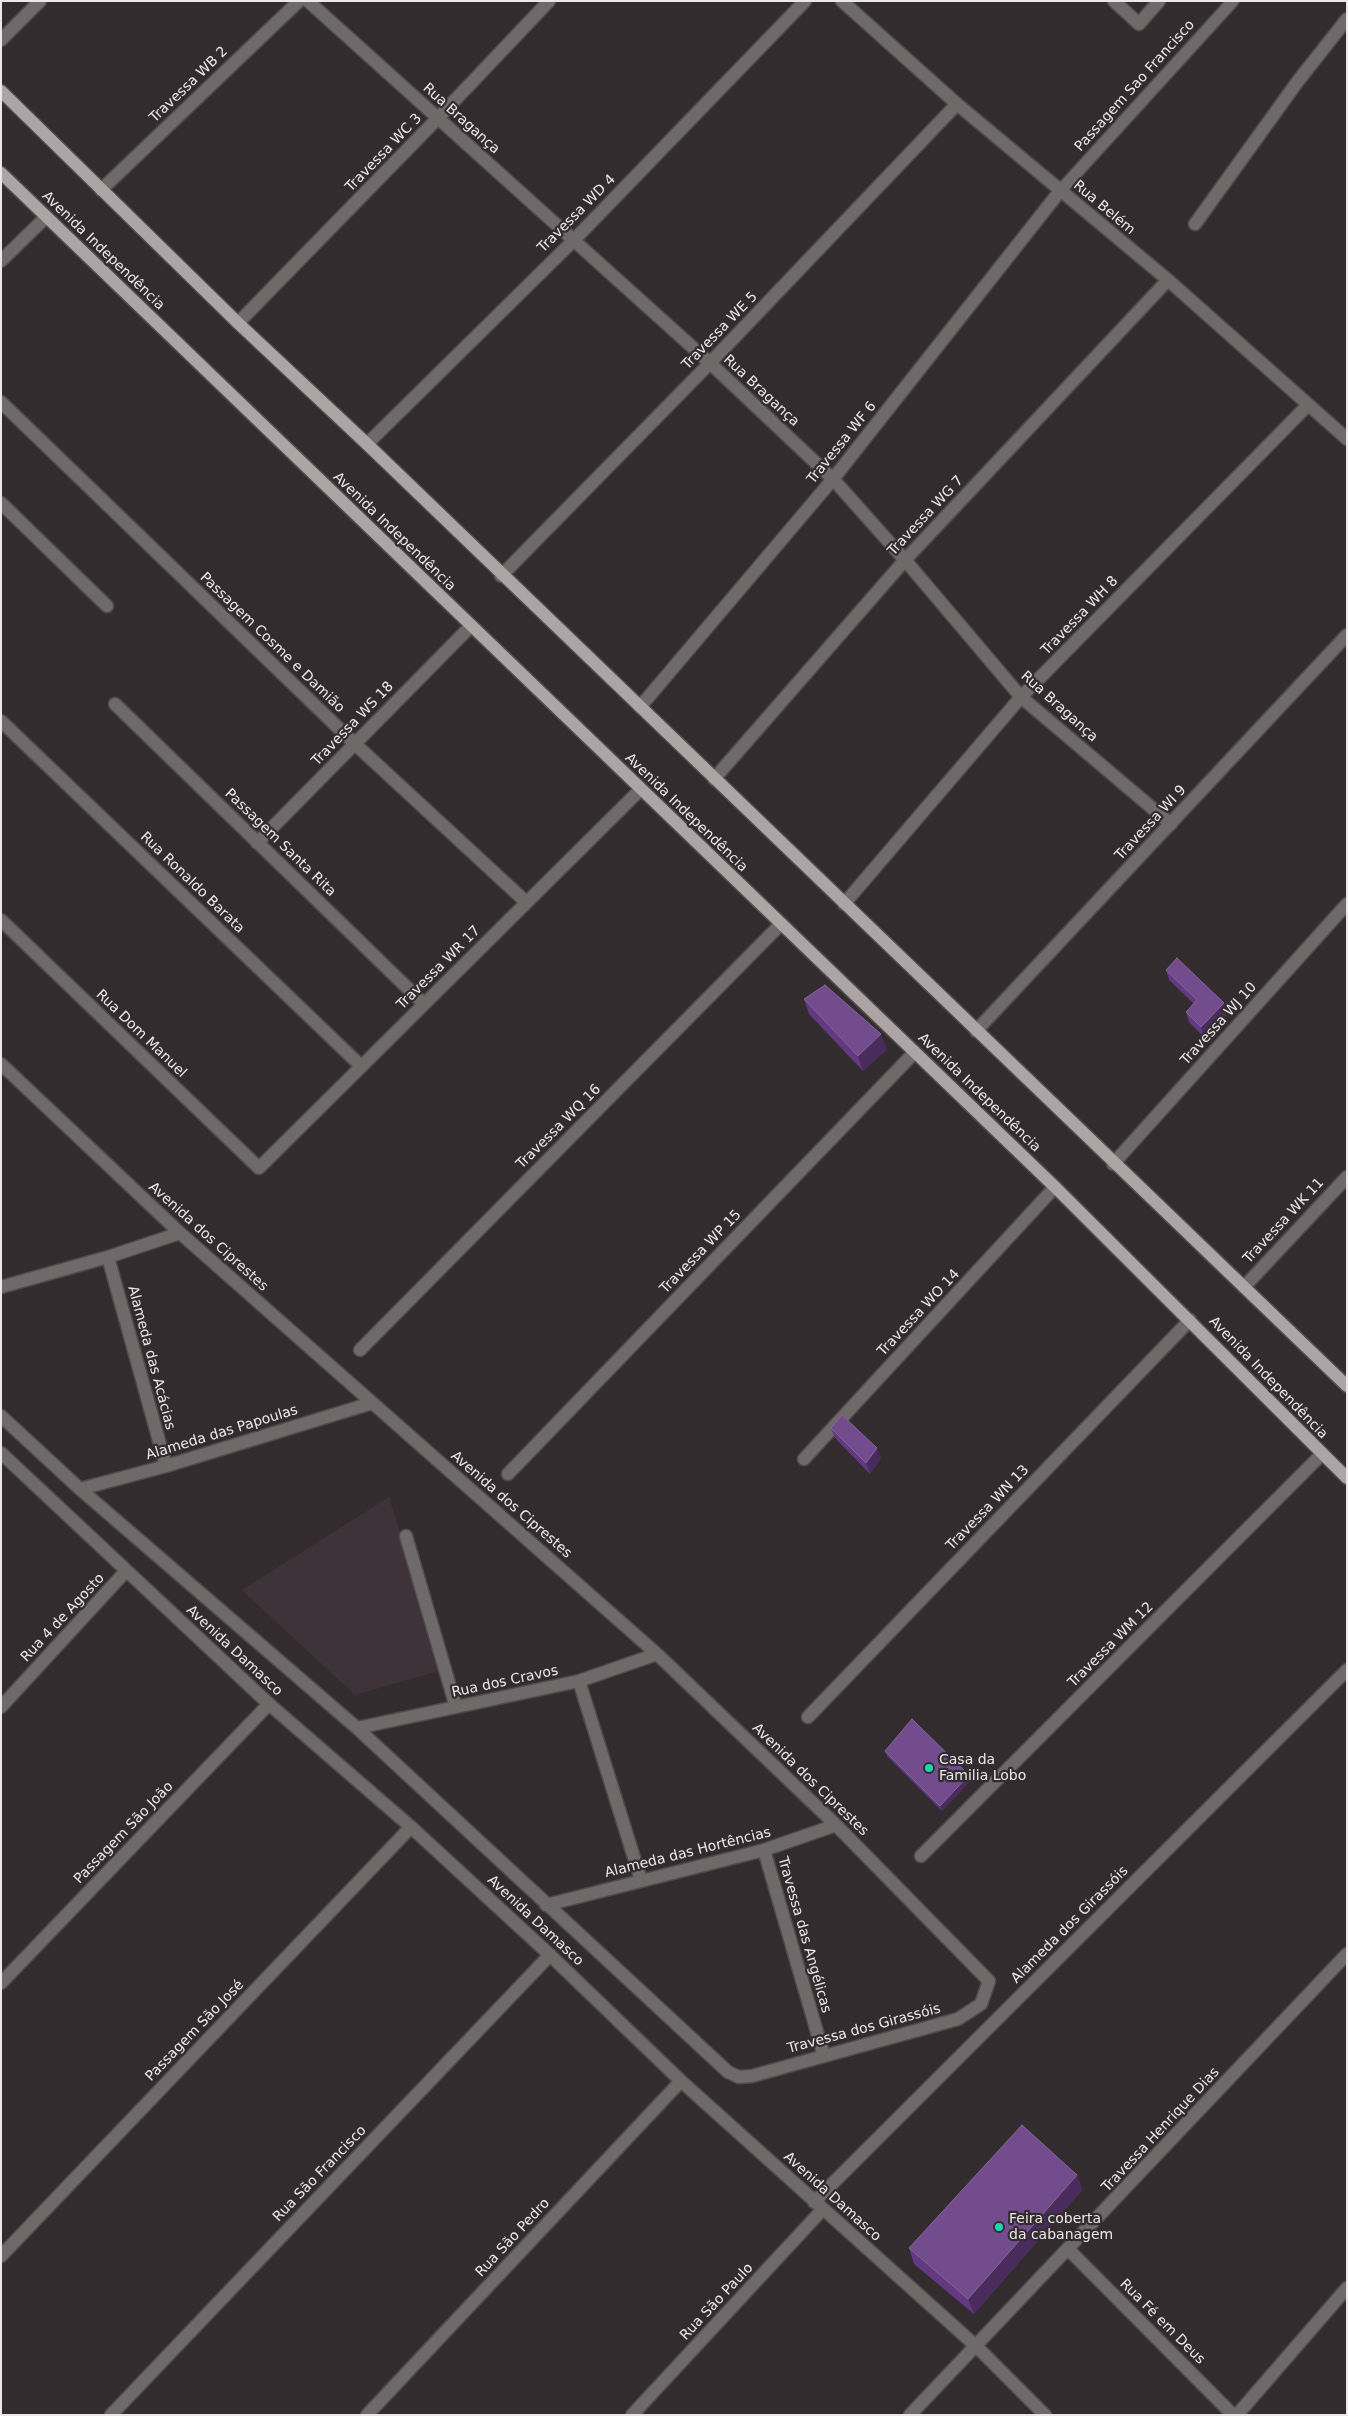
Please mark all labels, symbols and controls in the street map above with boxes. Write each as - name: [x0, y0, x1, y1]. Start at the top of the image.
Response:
- street label: Passagem Sao Francisco: [1072, 17, 1198, 155]
- street label: Travessa WB 2: [146, 43, 232, 127]
- street label: Rua Bragança: [419, 80, 503, 158]
- street label: Travessa WC 3: [342, 110, 426, 196]
- street label: Travessa WD 4: [535, 172, 619, 256]
- street label: Rua Belém: [1070, 177, 1138, 239]
- street label: Avenida Independência: [38, 188, 168, 314]
- street label: Travessa WE 5: [679, 289, 761, 373]
- street label: Rua Bragança: [720, 352, 802, 430]
- street label: Travessa WF 6: [804, 399, 880, 487]
- street label: Avenida Independência: [329, 469, 459, 595]
- street label: Travessa WG 7: [885, 472, 967, 560]
- street label: Passagem Cosme e Damião: [196, 569, 348, 717]
- street label: Travessa WH 8: [1038, 573, 1122, 659]
- street label: Rua Bragança: [1017, 668, 1101, 746]
- street label: Travessa WS 18: [309, 678, 397, 770]
- street label: Avenida Independência: [621, 750, 751, 876]
- street label: Travessa WI 9: [1112, 782, 1190, 864]
- street label: Passagem Santa Rita: [221, 786, 339, 900]
- street label: Rua Ronaldo Barata: [136, 829, 248, 937]
- street label: Travessa WR 17: [394, 923, 484, 1013]
- street label: Travessa WJ 10: [1177, 979, 1261, 1069]
- street label: Rua Dom Manuel: [92, 987, 190, 1081]
- street label: Avenida Independência: [914, 1030, 1044, 1156]
- street label: Travessa WQ 16: [513, 1081, 605, 1173]
- street label: Travessa WK 11: [1240, 1175, 1328, 1267]
- street label: Avenida dos Ciprestes: [145, 1179, 271, 1295]
- street label: Travessa WP 15: [657, 1207, 745, 1297]
- street label: Travessa WO 14: [875, 1266, 963, 1360]
- street label: Alameda das Acácias: [124, 1284, 178, 1432]
- street label: Avenida Independência: [1205, 1313, 1331, 1443]
- street label: Alameda das Papoulas: [144, 1402, 300, 1464]
- street label: Avenida dos Ciprestes: [447, 1448, 575, 1562]
- street label: Travessa WN 13: [943, 1462, 1033, 1554]
- street label: Rua 4 de Agosto: [18, 1570, 108, 1666]
- street label: Travessa WM 12: [1065, 1599, 1157, 1691]
- street label: Avenida Damasco: [182, 1602, 286, 1700]
- street label: Rua dos Cravos: [450, 1663, 560, 1701]
- street label: Avenida dos Ciprestes: [748, 1720, 872, 1840]
- place label: Casa da Familia Lobo: [939, 1752, 1026, 1784]
- marker: Casa da Familia Lobo: [923, 1762, 935, 1774]
- street label: Passagem São João: [71, 1778, 177, 1888]
- street label: Alameda das Hortências: [603, 1824, 773, 1882]
- street label: Travessa das Angélicas: [774, 1855, 834, 2015]
- street label: Alameda dos Girassóis: [1008, 1863, 1132, 1987]
- street label: Avenida Damasco: [483, 1872, 587, 1970]
- street label: Passagem São José: [142, 1977, 248, 2085]
- street label: Travessa dos Girassóis: [786, 2000, 942, 2058]
- street label: Travessa Henrique Dias: [1099, 2064, 1223, 2196]
- street label: Rua São Francisco: [270, 2123, 370, 2225]
- street label: Avenida Damasco: [780, 2149, 884, 2245]
- street label: Rua São Pedro: [472, 2195, 554, 2281]
- place label: Feira coberta da cabanagem: [1009, 2211, 1113, 2244]
- marker: Feira coberta da cabanagem: [993, 2221, 1005, 2233]
- street label: Rua São Paulo: [677, 2260, 757, 2344]
- street label: Rua Fé em Deus: [1116, 2276, 1208, 2368]

